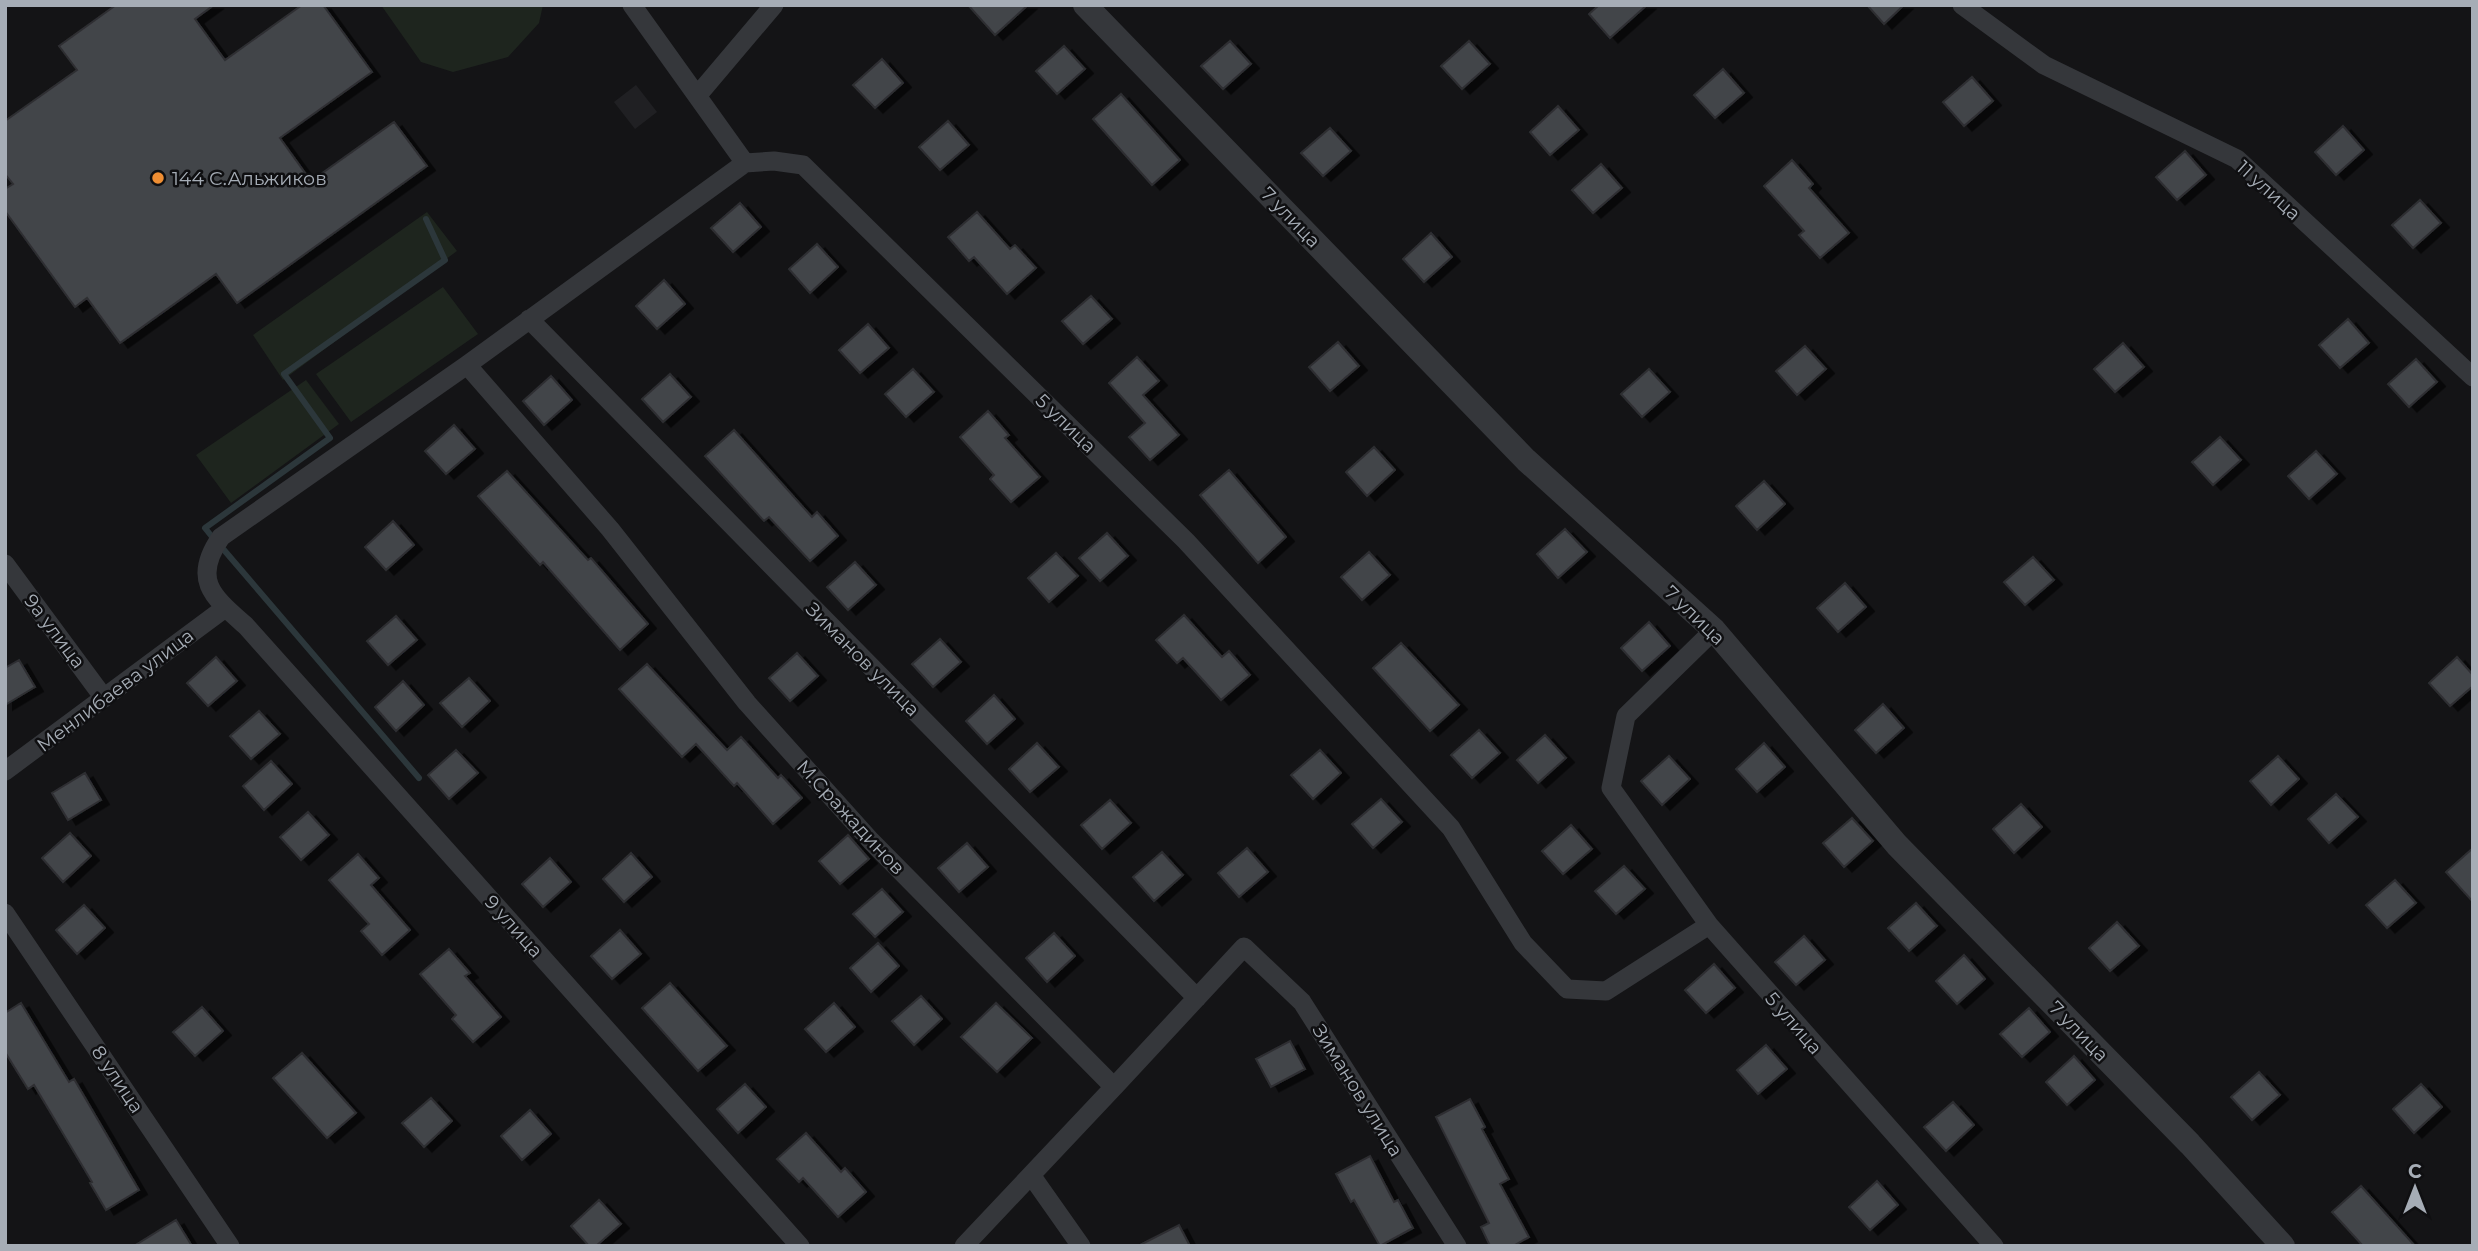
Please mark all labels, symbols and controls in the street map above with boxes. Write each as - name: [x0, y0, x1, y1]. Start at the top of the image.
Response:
- street label: 11 улица: [2232, 156, 2305, 225]
- place label: 144 С.Альжиков: [172, 167, 327, 190]
- marker: 144 С.Альжиков: [150, 170, 166, 186]
- street label: 7 улица: [1256, 182, 1325, 252]
- street label: 5 улица: [1031, 389, 1101, 458]
- street label: 7 улица: [1660, 581, 1730, 650]
- street label: 9а улица: [19, 590, 90, 673]
- street label: Зиманов улица: [801, 598, 924, 721]
- street label: Менлибаева улица: [32, 624, 198, 757]
- street label: М.Сражадинов: [792, 755, 910, 879]
- street label: 9 улица: [480, 890, 548, 962]
- street label: 5 улица: [1760, 987, 1827, 1059]
- street label: 7 улица: [2044, 996, 2113, 1066]
- street label: Зиманов улица: [1308, 1020, 1408, 1161]
- street label: 8 улица: [87, 1041, 148, 1117]
- north arrow: [2380, 1153, 2450, 1223]
- text: С: [2408, 1160, 2422, 1183]

